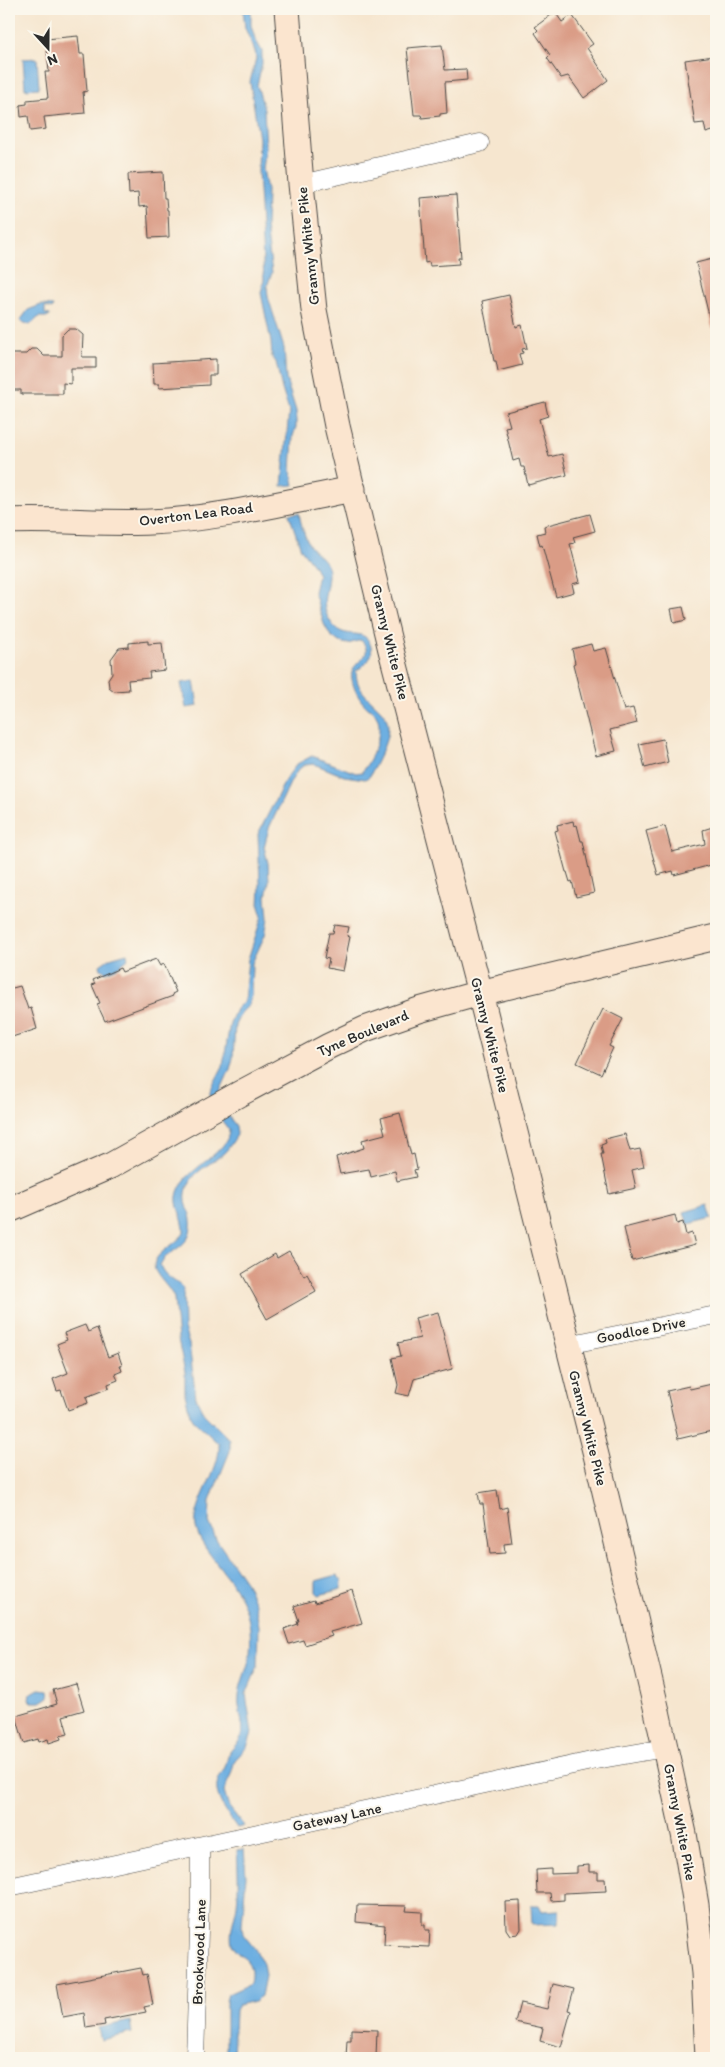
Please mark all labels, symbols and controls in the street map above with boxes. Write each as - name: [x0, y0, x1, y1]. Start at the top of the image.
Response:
- north arrow: [22, 22, 72, 72]
- text: N: [45, 50, 60, 69]
- street label: Granny White Pike: [293, 186, 323, 306]
- street label: Overton Lea Road: [138, 498, 255, 530]
- street label: Granny White Pike: [367, 582, 413, 702]
- street label: Granny White Pike: [467, 975, 513, 1095]
- street label: Tyne Boulevard: [315, 1006, 411, 1060]
- street label: Goodloe Drive: [595, 1313, 687, 1347]
- street label: Granny White Pike: [565, 1368, 611, 1488]
- street label: Granny White Pike: [660, 1762, 700, 1882]
- street label: Gateway Lane: [291, 1799, 383, 1835]
- street label: Brookwood Lane: [188, 1899, 210, 2005]

